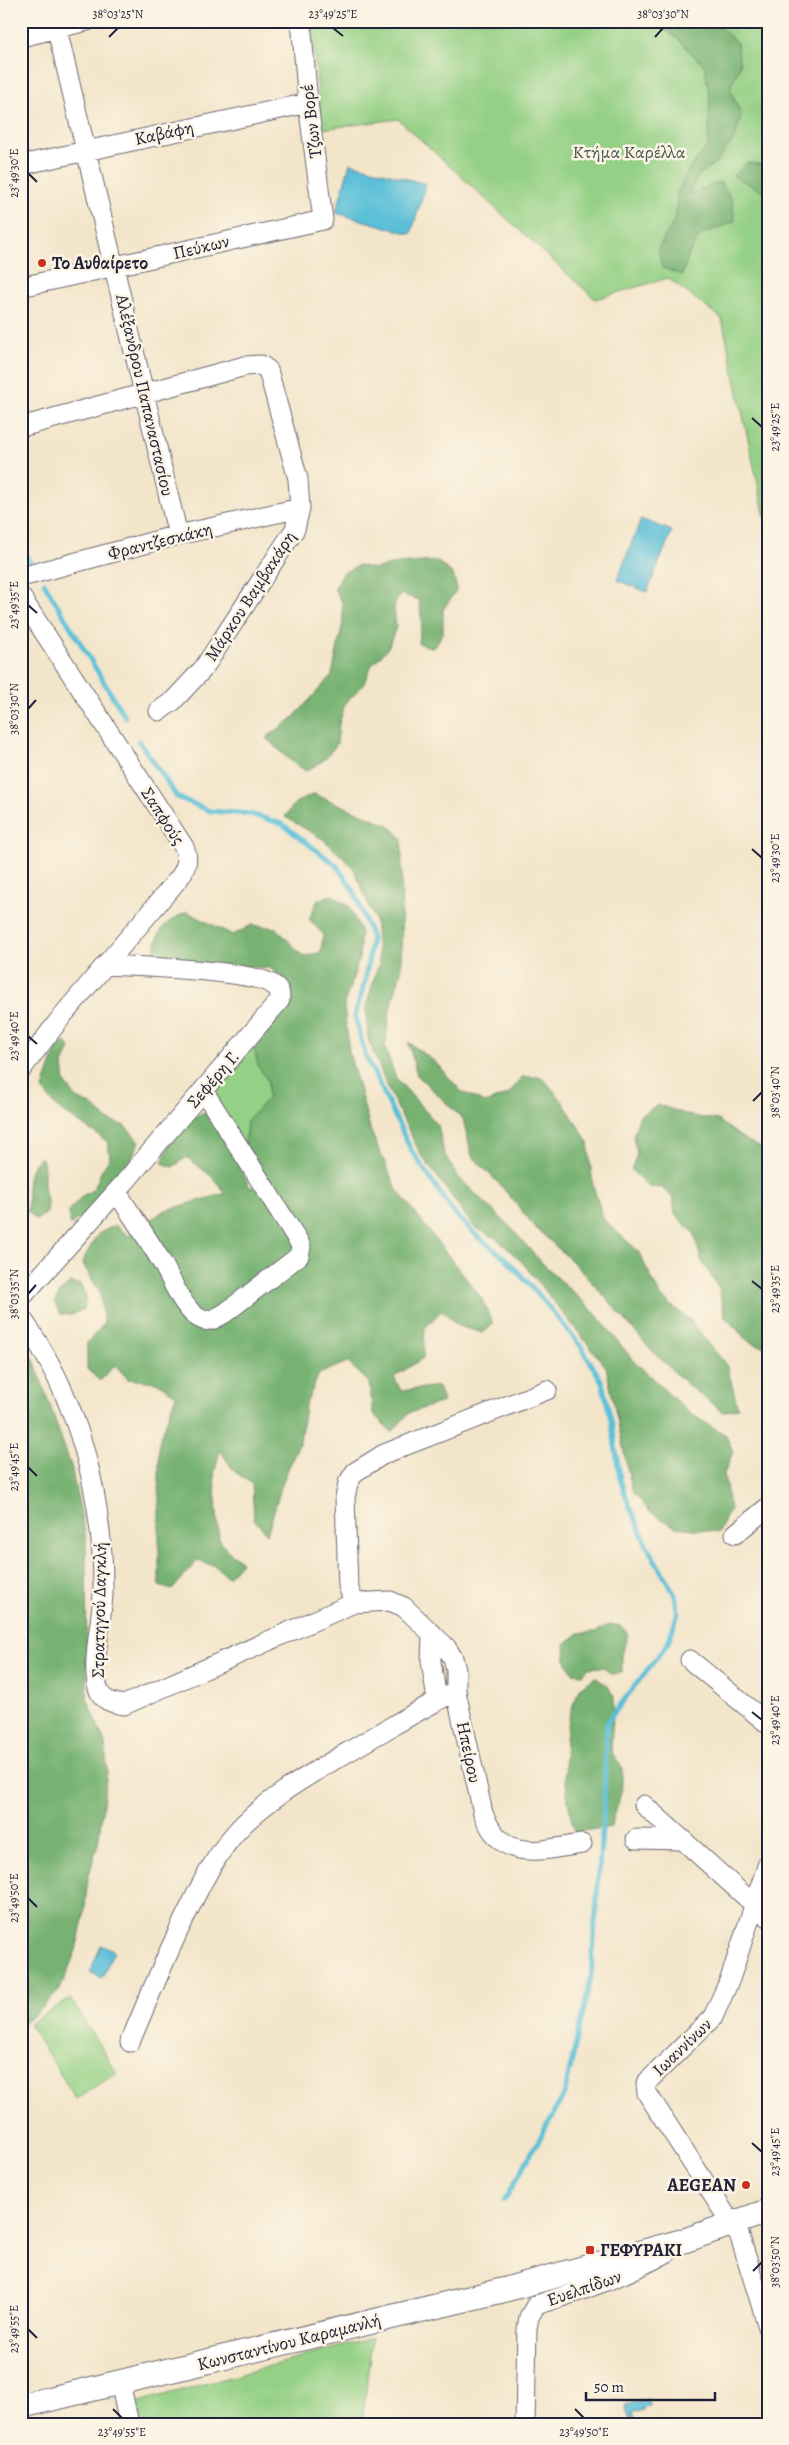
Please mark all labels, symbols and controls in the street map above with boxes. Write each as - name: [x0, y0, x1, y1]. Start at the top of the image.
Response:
- text: 38°03'25"N: [92, 6, 144, 22]
- text: 23°49'25"E: [309, 6, 357, 22]
- text: 38°03'30"N: [637, 6, 689, 22]
- street label: Τζων Βορέ: [295, 83, 327, 159]
- street label: Καβάφη: [132, 115, 196, 151]
- park label: Κτήμα Καρέλλα: [572, 140, 686, 164]
- text: 23°49'30"E: [6, 148, 22, 198]
- street label: Πεύκων: [170, 229, 232, 265]
- place label: Το Αυθαίρετο: [52, 251, 148, 275]
- marker: Το Αυθαίρετο: [36, 257, 48, 269]
- street label: Αλέξανδρου Παπαναστασίου: [110, 291, 180, 498]
- text: 23°49'25"E: [767, 403, 783, 451]
- street label: Φραντζεσκάκη: [105, 516, 215, 566]
- street label: Μάρκου Βαμβακάρη: [199, 526, 301, 666]
- text: 23°49'35"E: [6, 581, 22, 629]
- text: 38°03'30"N: [6, 683, 22, 735]
- street label: Σαπφούς: [135, 783, 191, 849]
- text: 23°49'30"E: [767, 833, 783, 883]
- text: 23°49'40"E: [6, 1011, 22, 1061]
- street label: Σεφέρη Γ.: [181, 1045, 245, 1113]
- text: 38°03'40"N: [767, 1066, 783, 1118]
- text: 23°49'35"E: [767, 1265, 783, 1313]
- text: 38°03'35"N: [6, 1268, 22, 1319]
- text: 23°49'45"E: [6, 1443, 22, 1491]
- street label: Στρατηγού Δαγκλή: [86, 1542, 112, 1678]
- text: 23°49'40"E: [767, 1695, 783, 1745]
- street label: Ηπείρου: [451, 1719, 487, 1785]
- text: 23°49'50"E: [6, 1873, 22, 1923]
- street label: Ιωαννίνων: [647, 2013, 717, 2081]
- text: 23°49'45"E: [767, 2128, 783, 2176]
- place label: AEGEAN: [666, 2173, 736, 2197]
- marker: AEGEAN: [740, 2179, 752, 2191]
- text: 38°03'50"N: [767, 2236, 783, 2288]
- place label: ΓΕΦΥΡΑΚΙ: [600, 2238, 682, 2262]
- marker: ΓΕΦΥΡΑΚΙ: [584, 2244, 596, 2256]
- street label: Ευελπίδων: [544, 2264, 624, 2312]
- text: 23°49'55"E: [6, 2305, 22, 2353]
- street label: Κωνσταντίνου Καραμανλή: [195, 2308, 383, 2376]
- scale bar: [586, 2370, 715, 2402]
- text: 50 m: [594, 2377, 624, 2397]
- text: 23°49'55"E: [98, 2424, 146, 2440]
- text: 23°49'50"E: [559, 2424, 609, 2440]

